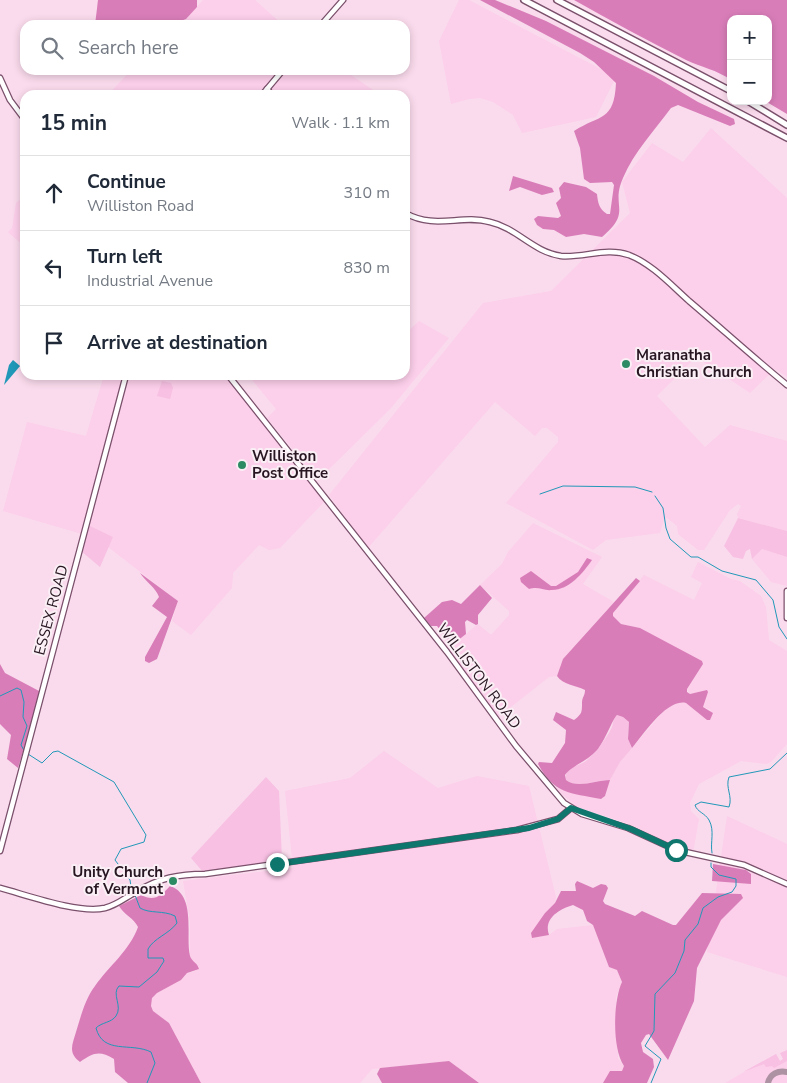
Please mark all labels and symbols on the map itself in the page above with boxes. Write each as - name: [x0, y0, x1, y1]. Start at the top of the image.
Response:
- place label: Maranatha Christian Church: [636, 345, 752, 382]
- marker: Maranatha Christian Church: [620, 358, 632, 370]
- place label: Williston Post Office: [252, 446, 328, 483]
- marker: Williston Post Office: [236, 459, 248, 471]
- street label: ESSEX ROAD: [29, 563, 73, 657]
- street label: WILLISTON ROAD: [433, 619, 525, 733]
- route start: [665, 839, 688, 862]
- route end: [266, 853, 289, 876]
- place label: Unity Church of Vermont: [72, 862, 163, 899]
- marker: Unity Church of Vermont: [167, 875, 179, 887]

